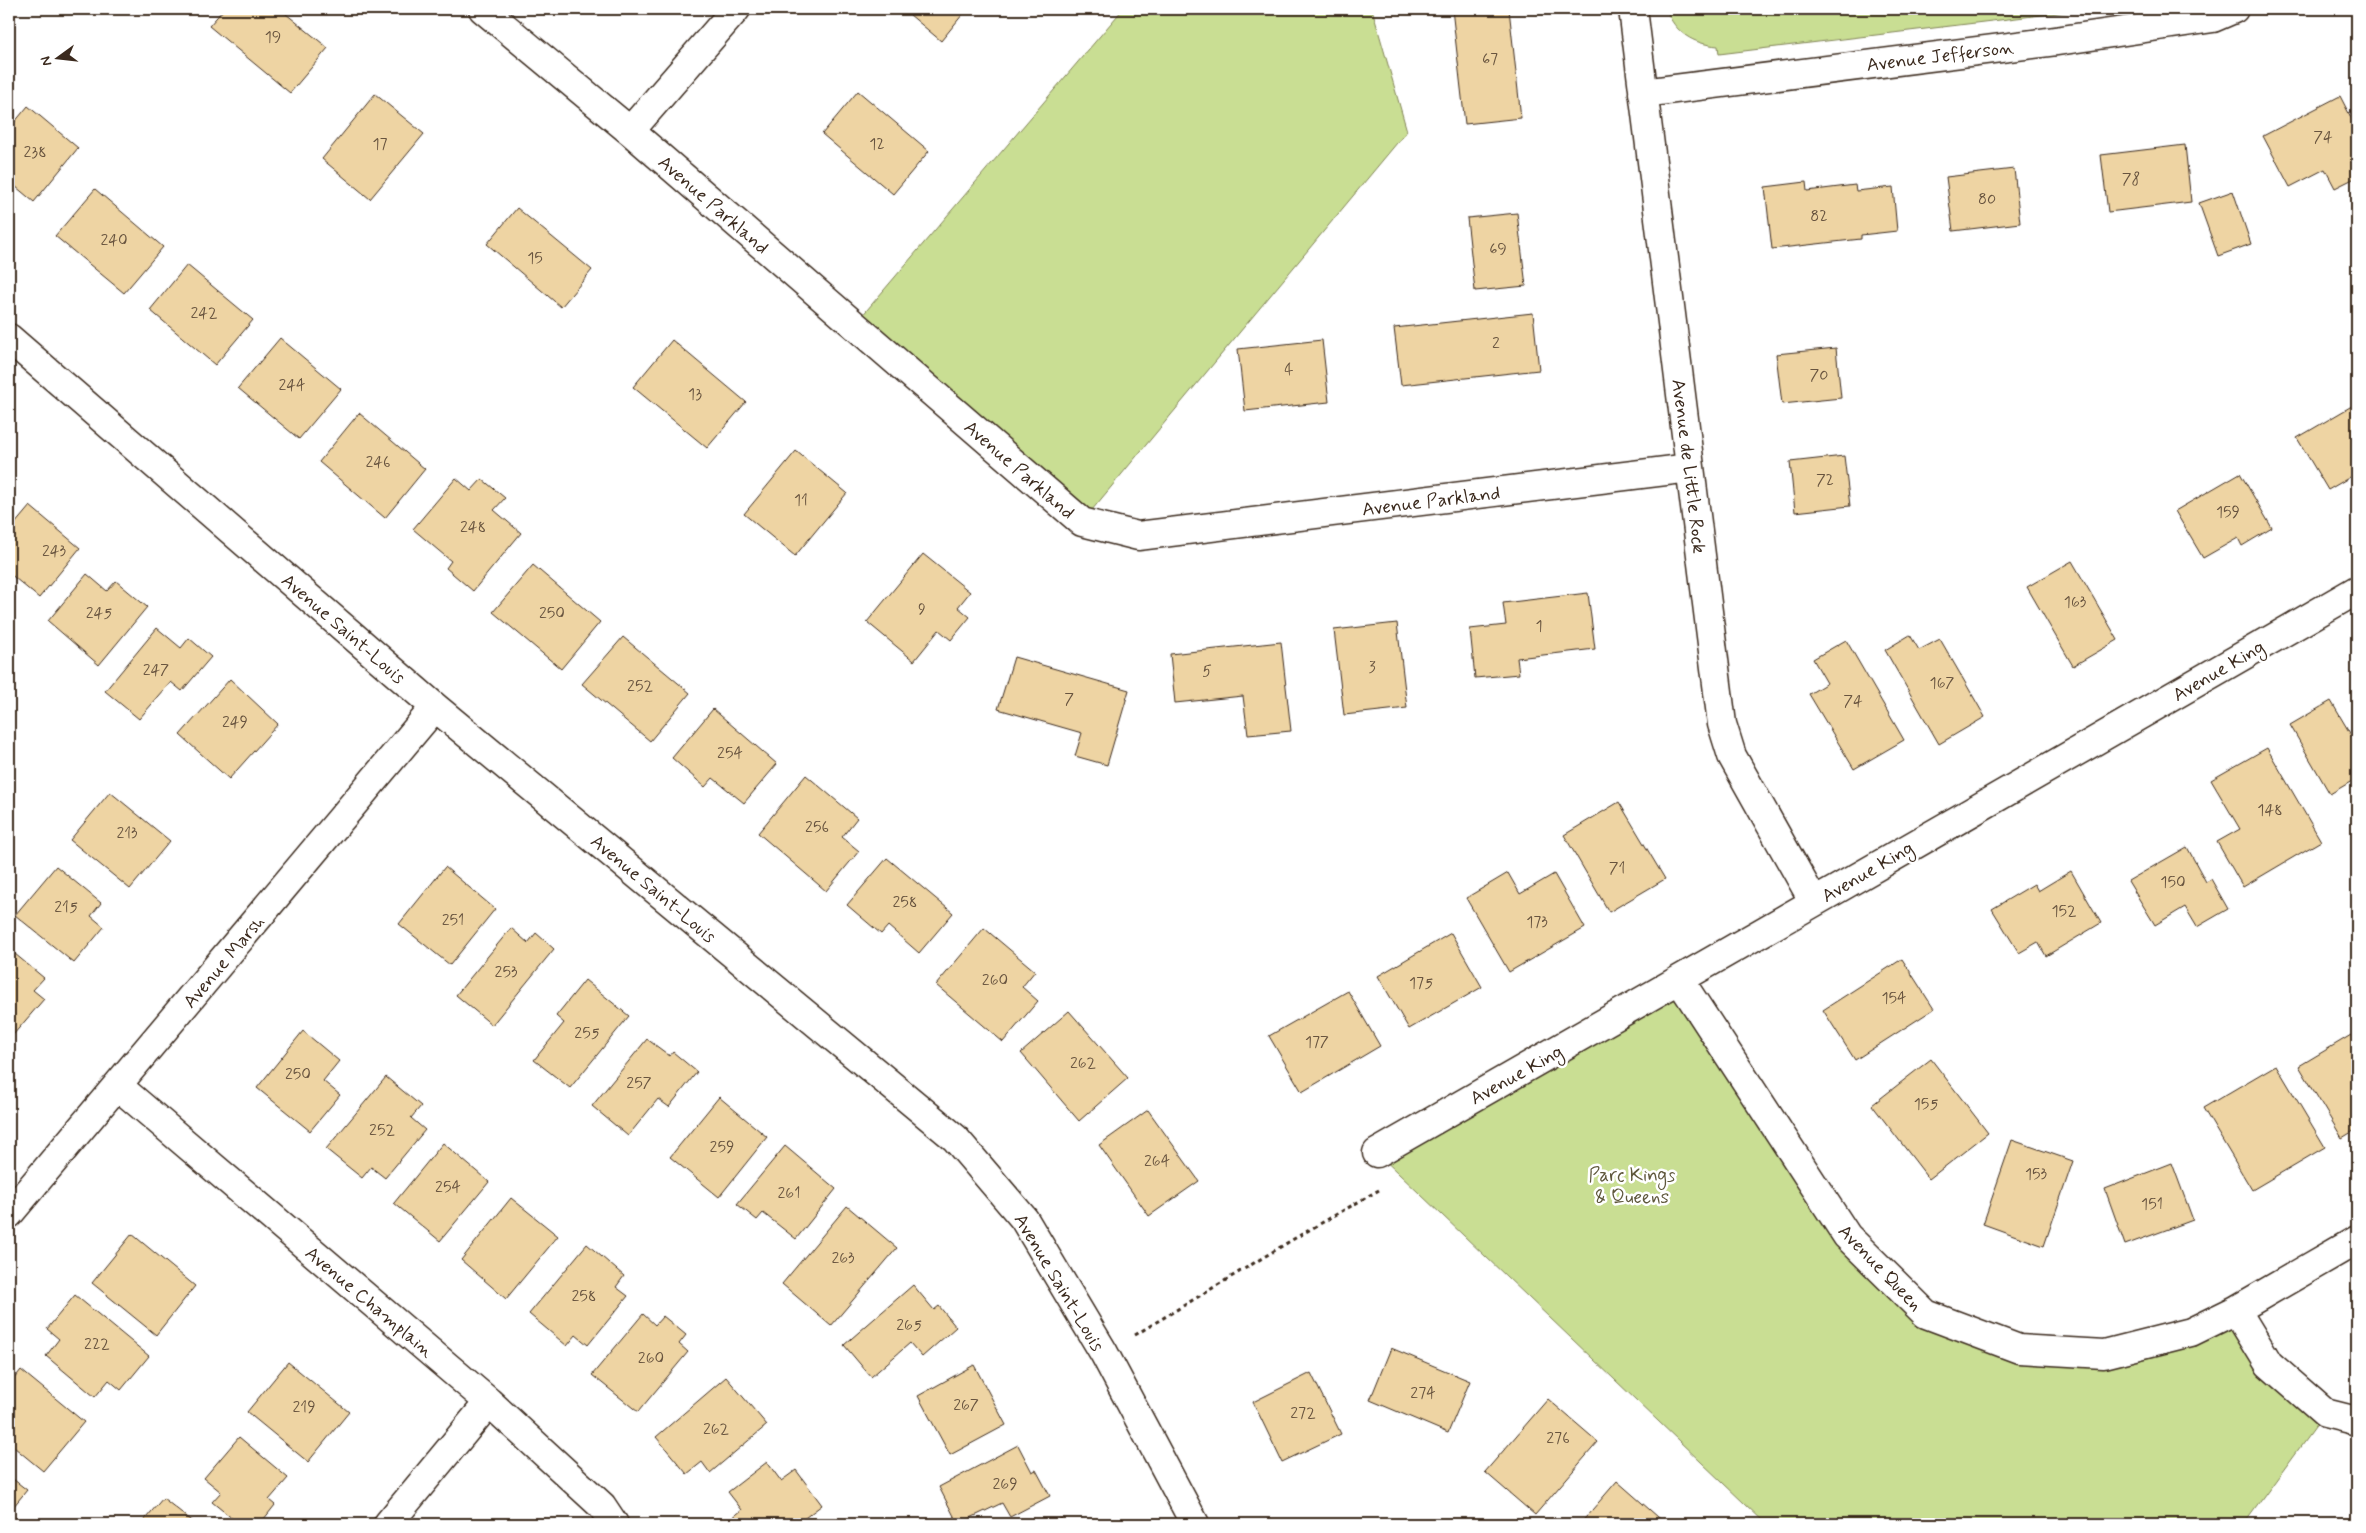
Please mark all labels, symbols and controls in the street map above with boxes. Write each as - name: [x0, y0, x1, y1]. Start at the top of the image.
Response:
- house number: 19: [265, 27, 281, 48]
- north arrow: [32, 32, 82, 82]
- street label: Avenue Jefferson: [1865, 35, 2015, 78]
- house number: 67: [1482, 49, 1498, 70]
- text: N: [37, 54, 56, 68]
- house number: 74: [2313, 127, 2333, 148]
- house number: 17: [372, 134, 388, 155]
- house number: 12: [869, 134, 885, 155]
- house number: 238: [23, 142, 47, 163]
- street label: Avenue Parkland: [652, 150, 774, 260]
- house number: 78: [2122, 169, 2140, 190]
- house number: 80: [1978, 189, 1996, 210]
- house number: 82: [1810, 206, 1828, 227]
- house number: 240: [100, 230, 128, 251]
- house number: 69: [1489, 239, 1507, 260]
- house number: 15: [527, 248, 543, 269]
- house number: 242: [190, 303, 218, 324]
- house number: 2: [1492, 333, 1500, 354]
- house number: 4: [1284, 359, 1294, 380]
- house number: 70: [1810, 365, 1828, 386]
- house number: 244: [279, 375, 305, 396]
- street label: Avenue de Little Rock: [1665, 378, 1712, 555]
- house number: 13: [688, 384, 702, 405]
- street label: Avenue Parkland: [958, 415, 1080, 525]
- house number: 246: [365, 452, 391, 473]
- house number: 72: [1816, 470, 1834, 491]
- street label: Avenue Parkland: [1361, 481, 1502, 522]
- house number: 11: [794, 490, 808, 511]
- house number: 159: [2216, 502, 2240, 523]
- house number: 248: [460, 517, 486, 538]
- house number: 243: [42, 541, 67, 562]
- street label: Avenue Saint-Louis: [276, 568, 411, 690]
- house number: 163: [2064, 592, 2087, 613]
- house number: 9: [918, 599, 926, 620]
- house number: 245: [86, 603, 112, 624]
- house number: 250: [539, 603, 565, 624]
- house number: 1: [1535, 616, 1543, 637]
- street label: Avenue King: [2168, 635, 2270, 709]
- house number: 3: [1368, 657, 1376, 678]
- house number: 247: [143, 660, 169, 681]
- house number: 5: [1202, 661, 1212, 682]
- house number: 167: [1930, 673, 1955, 694]
- house number: 252: [627, 676, 653, 697]
- house number: 7: [1064, 689, 1074, 710]
- house number: 74: [1843, 691, 1863, 712]
- house number: 249: [222, 712, 248, 733]
- house number: 254: [717, 743, 743, 764]
- house number: 148: [2257, 800, 2283, 821]
- house number: 256: [805, 817, 829, 838]
- house number: 213: [116, 823, 138, 844]
- street label: Avenue Saint-Louis: [585, 829, 722, 949]
- street label: Avenue King: [1817, 836, 1919, 910]
- house number: 71: [1609, 858, 1625, 879]
- house number: 150: [2160, 872, 2186, 893]
- house number: 258: [892, 892, 918, 913]
- house number: 215: [54, 897, 78, 918]
- house number: 152: [2051, 901, 2077, 922]
- street label: Avenue Marsh: [178, 910, 270, 1014]
- house number: 251: [442, 910, 464, 931]
- house number: 173: [1526, 912, 1548, 933]
- house number: 253: [495, 962, 518, 983]
- house number: 260: [982, 970, 1008, 991]
- house number: 175: [1409, 973, 1433, 994]
- house number: 154: [1881, 988, 1907, 1009]
- house number: 255: [574, 1023, 600, 1044]
- house number: 177: [1305, 1032, 1329, 1053]
- street label: Avenue King: [1466, 1040, 1569, 1113]
- house number: 262: [1070, 1053, 1097, 1074]
- house number: 250: [285, 1064, 311, 1085]
- house number: 257: [626, 1073, 652, 1094]
- house number: 155: [1914, 1094, 1938, 1115]
- house number: 252: [369, 1120, 395, 1141]
- house number: 259: [710, 1137, 734, 1158]
- house number: 264: [1144, 1151, 1170, 1172]
- park label: Parc Kings & Queens: [1589, 1163, 1676, 1210]
- house number: 153: [2025, 1164, 2048, 1185]
- house number: 254: [435, 1177, 461, 1198]
- house number: 261: [778, 1183, 800, 1204]
- house number: 151: [2141, 1194, 2163, 1215]
- street label: Avenue Saint-Louis: [1008, 1209, 1110, 1357]
- street label: Avenue Queen: [1832, 1219, 1928, 1317]
- street label: Avenue Champlain: [299, 1241, 439, 1363]
- house number: 263: [831, 1248, 855, 1269]
- house number: 258: [571, 1286, 597, 1307]
- house number: 265: [896, 1315, 922, 1336]
- house number: 222: [84, 1334, 110, 1355]
- house number: 260: [638, 1348, 664, 1369]
- house number: 274: [1410, 1383, 1436, 1404]
- house number: 267: [953, 1395, 979, 1416]
- house number: 219: [292, 1397, 316, 1418]
- house number: 272: [1290, 1403, 1316, 1424]
- house number: 262: [703, 1419, 730, 1440]
- house number: 276: [1546, 1428, 1570, 1449]
- house number: 269: [992, 1474, 1018, 1495]

